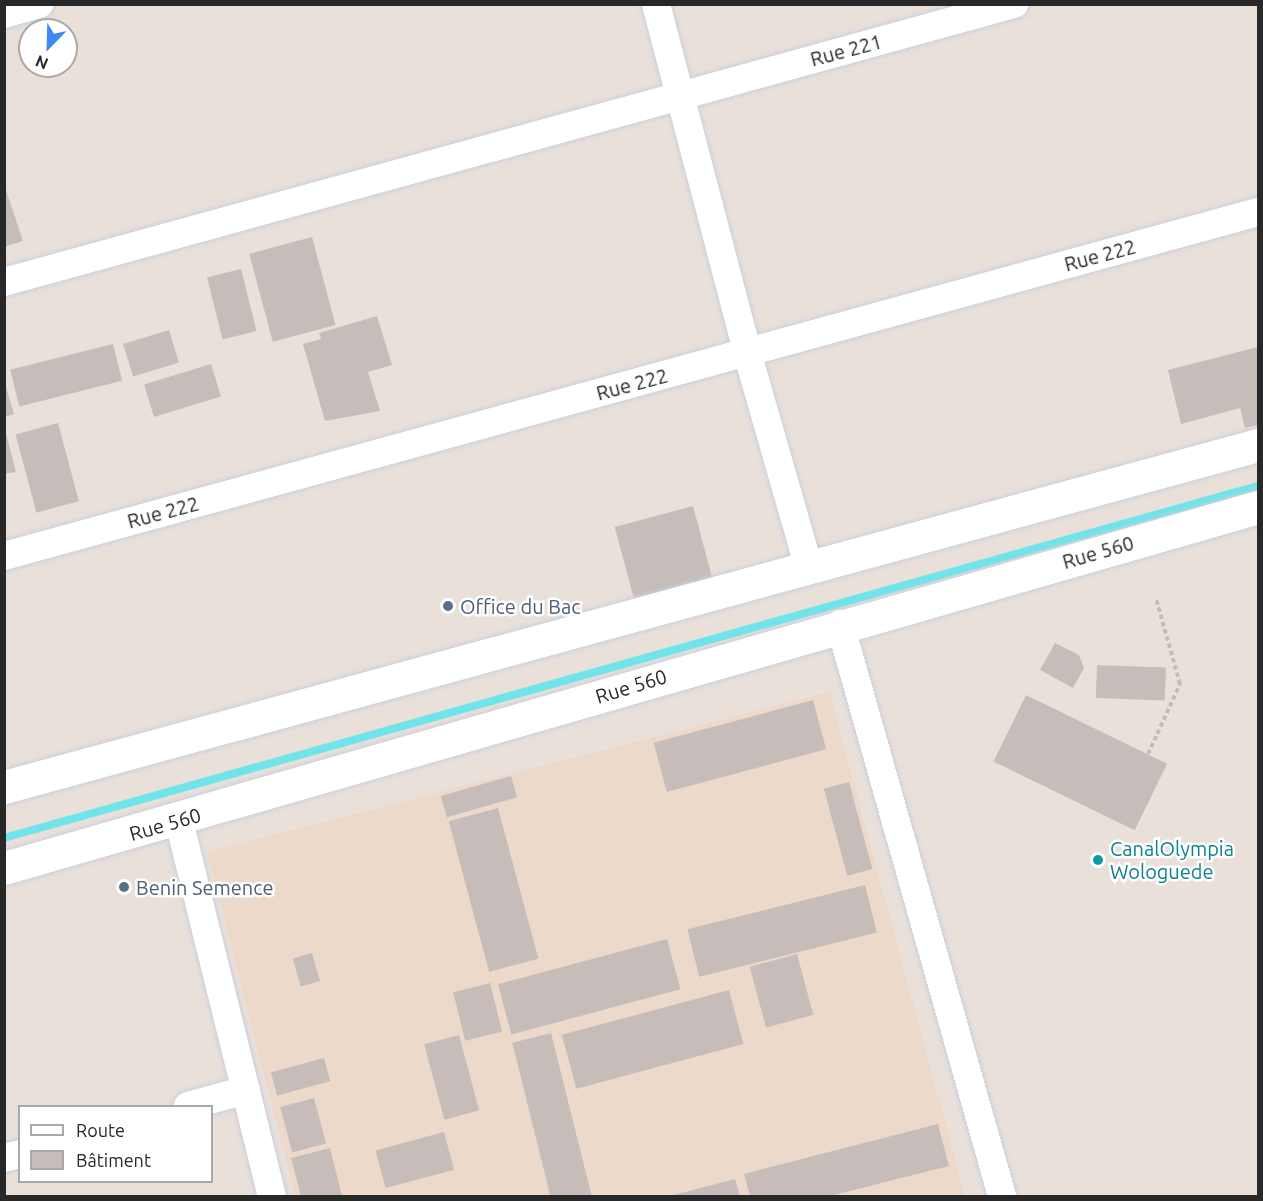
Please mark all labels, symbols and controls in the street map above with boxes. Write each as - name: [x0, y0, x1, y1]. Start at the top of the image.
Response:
- north arrow: [18, 18, 78, 78]
- street label: Rue 221: [807, 29, 885, 71]
- text: N: [33, 52, 51, 73]
- street label: Rue 222: [1061, 234, 1139, 276]
- street label: Rue 222: [593, 363, 671, 405]
- street label: Rue 222: [124, 491, 202, 533]
- street label: Rue 560: [1059, 530, 1137, 574]
- place label: Office du Bac: [460, 594, 580, 618]
- marker: Office du Bac: [441, 599, 455, 613]
- street label: Rue 560: [592, 664, 670, 708]
- street label: Rue 560: [126, 802, 204, 846]
- place label: CanalOlympia Wologuede: [1110, 837, 1234, 884]
- marker: CanalOlympia Wologuede: [1091, 853, 1105, 867]
- place label: Benin Semence: [136, 875, 274, 899]
- marker: Benin Semence: [117, 880, 131, 894]
- legend: [18, 1105, 213, 1183]
- text: Route: [76, 1120, 125, 1140]
- text: Bâtiment: [76, 1150, 151, 1170]

